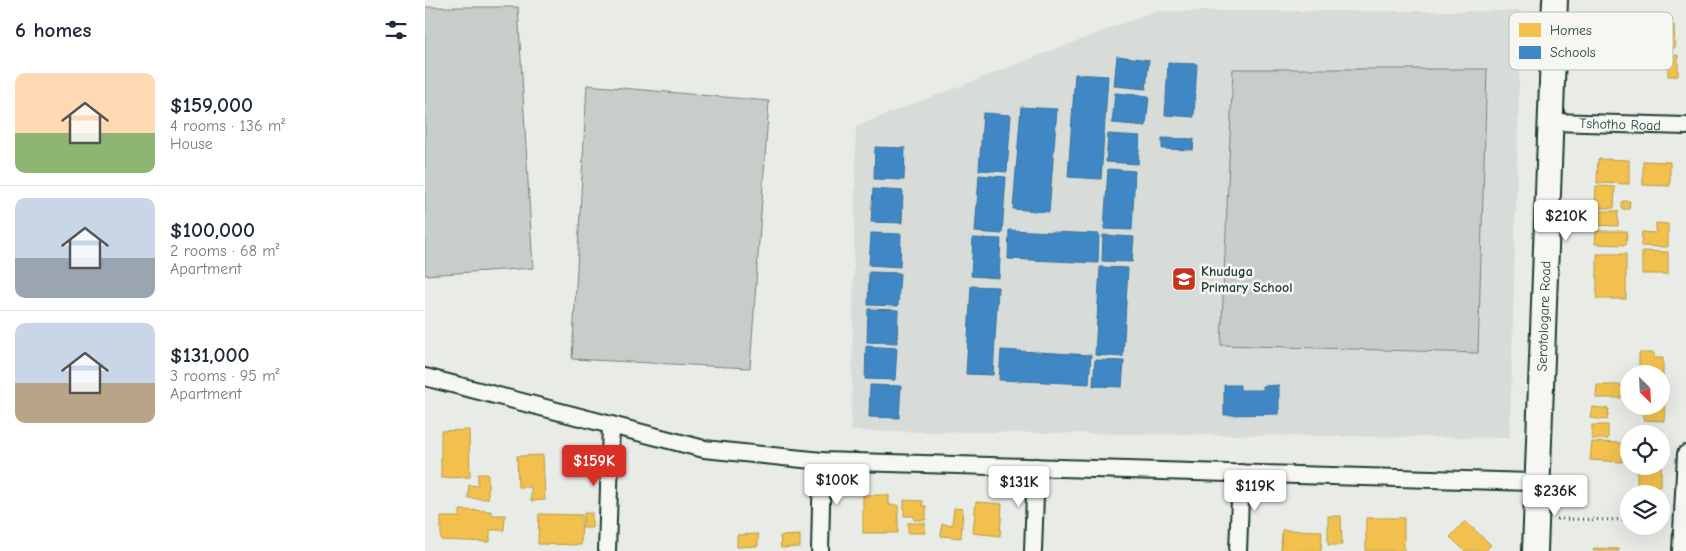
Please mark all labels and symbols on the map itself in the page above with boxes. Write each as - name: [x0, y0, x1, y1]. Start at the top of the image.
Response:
- legend: [1509, 12, 1673, 70]
- text: Homes: [1550, 22, 1592, 39]
- text: Schools: [1550, 44, 1596, 61]
- street label: Tshotho Road: [1579, 115, 1661, 134]
- pin: $210K: [1531, 200, 1601, 242]
- street label: Serotologare Road: [1534, 261, 1555, 372]
- place label: Khuduga Primary School: [1201, 263, 1292, 296]
- school or university icon: Khuduga Primary School: [1171, 266, 1197, 292]
- north arrow: [1620, 365, 1670, 415]
- pin: $159K: [559, 444, 629, 487]
- pin: $100K: [802, 464, 872, 506]
- pin: $131K: [984, 466, 1054, 508]
- pin: $119K: [1220, 470, 1290, 512]
- pin: $236K: [1520, 474, 1590, 517]

